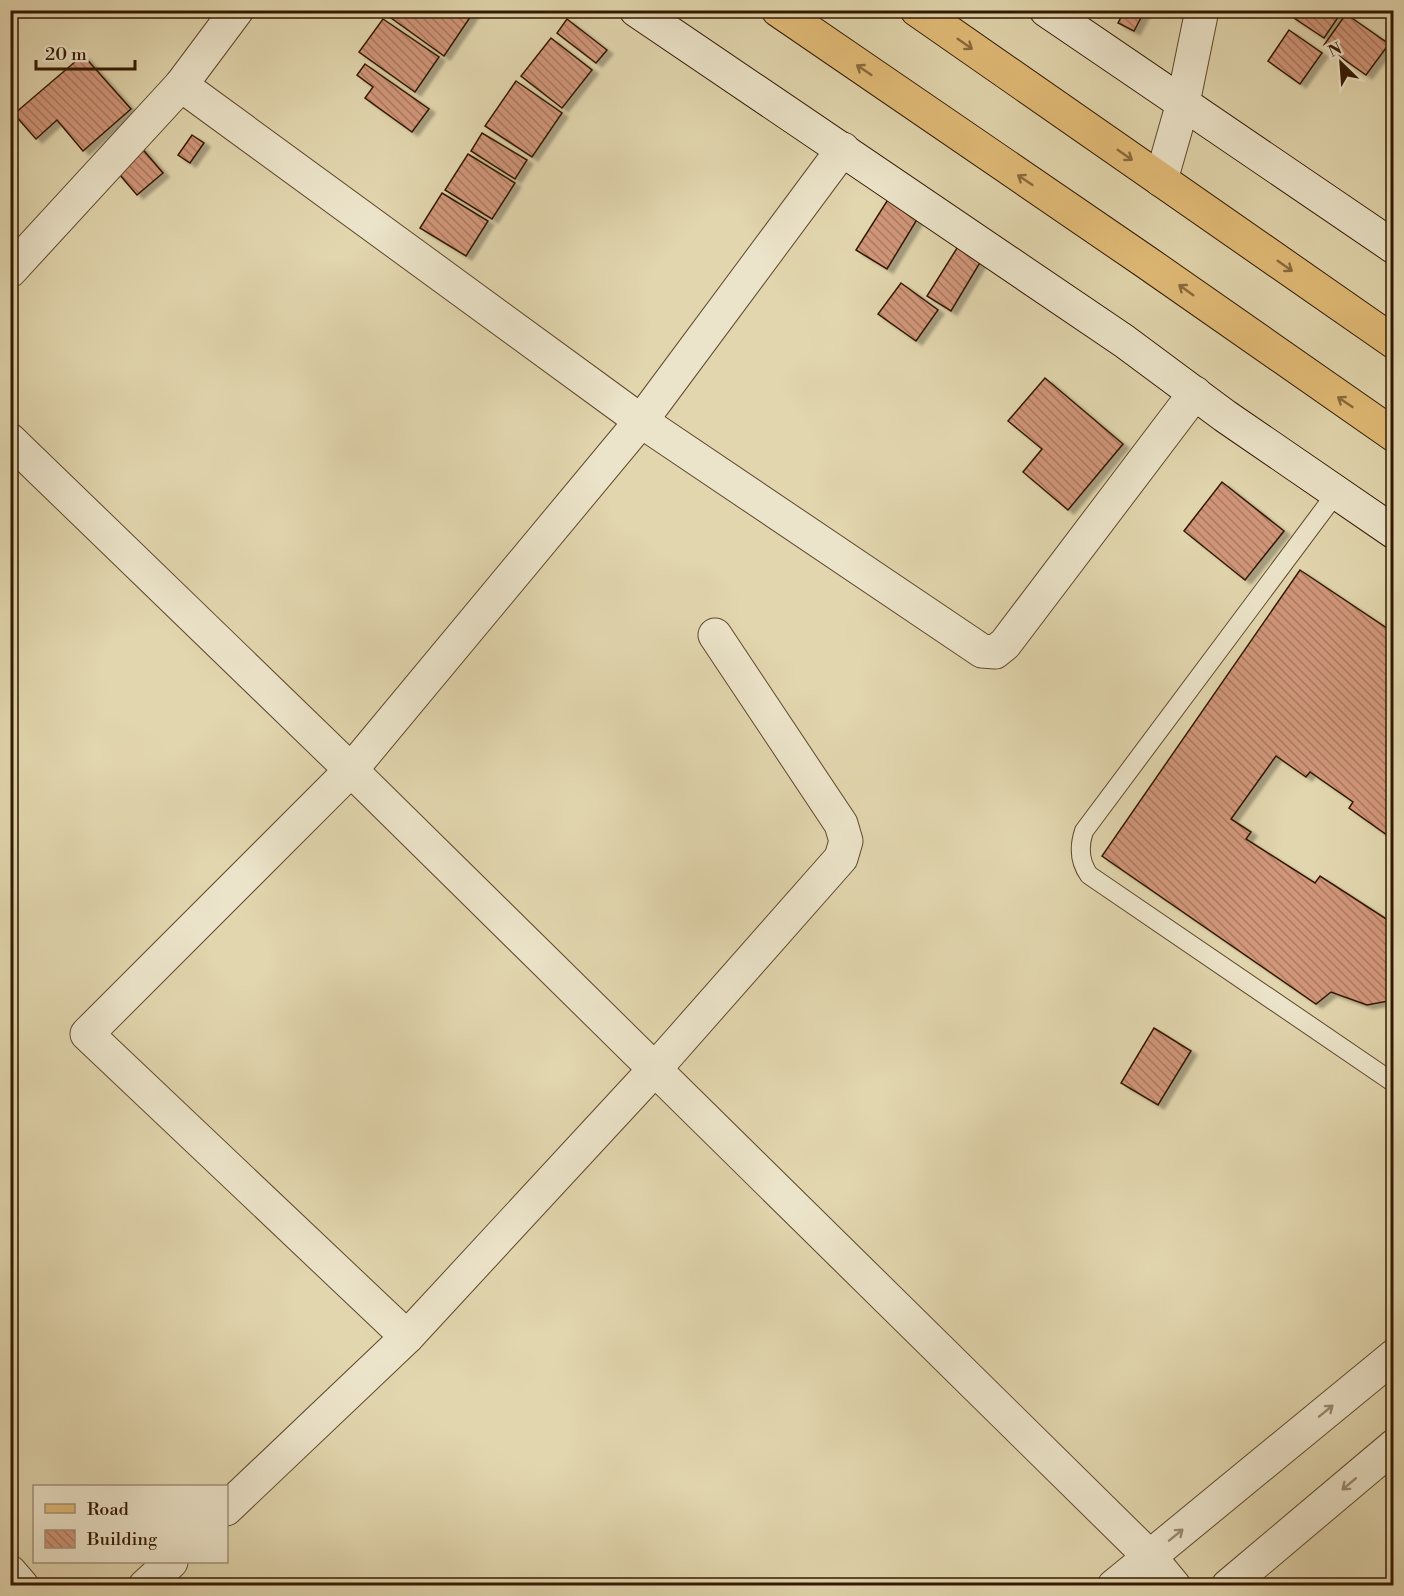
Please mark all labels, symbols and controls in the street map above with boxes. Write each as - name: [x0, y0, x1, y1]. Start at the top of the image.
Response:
- scale bar: [36, 33, 135, 71]
- north arrow: [1311, 33, 1371, 93]
- one-way arrow: [956, 38, 972, 50]
- text: N: [1325, 38, 1345, 62]
- text: 20 m: [45, 43, 87, 66]
- one-way arrow: [857, 64, 873, 76]
- one-way arrow: [1116, 149, 1133, 161]
- one-way arrow: [1017, 174, 1034, 186]
- one-way arrow: [1276, 260, 1293, 272]
- one-way arrow: [1178, 284, 1194, 296]
- one-way arrow: [1337, 396, 1354, 409]
- one-way arrow: [1318, 1404, 1333, 1418]
- one-way arrow: [1342, 1477, 1357, 1491]
- legend: [33, 1485, 228, 1563]
- text: Road: [87, 1498, 130, 1521]
- text: Building: [86, 1528, 158, 1551]
- one-way arrow: [1168, 1528, 1183, 1542]

